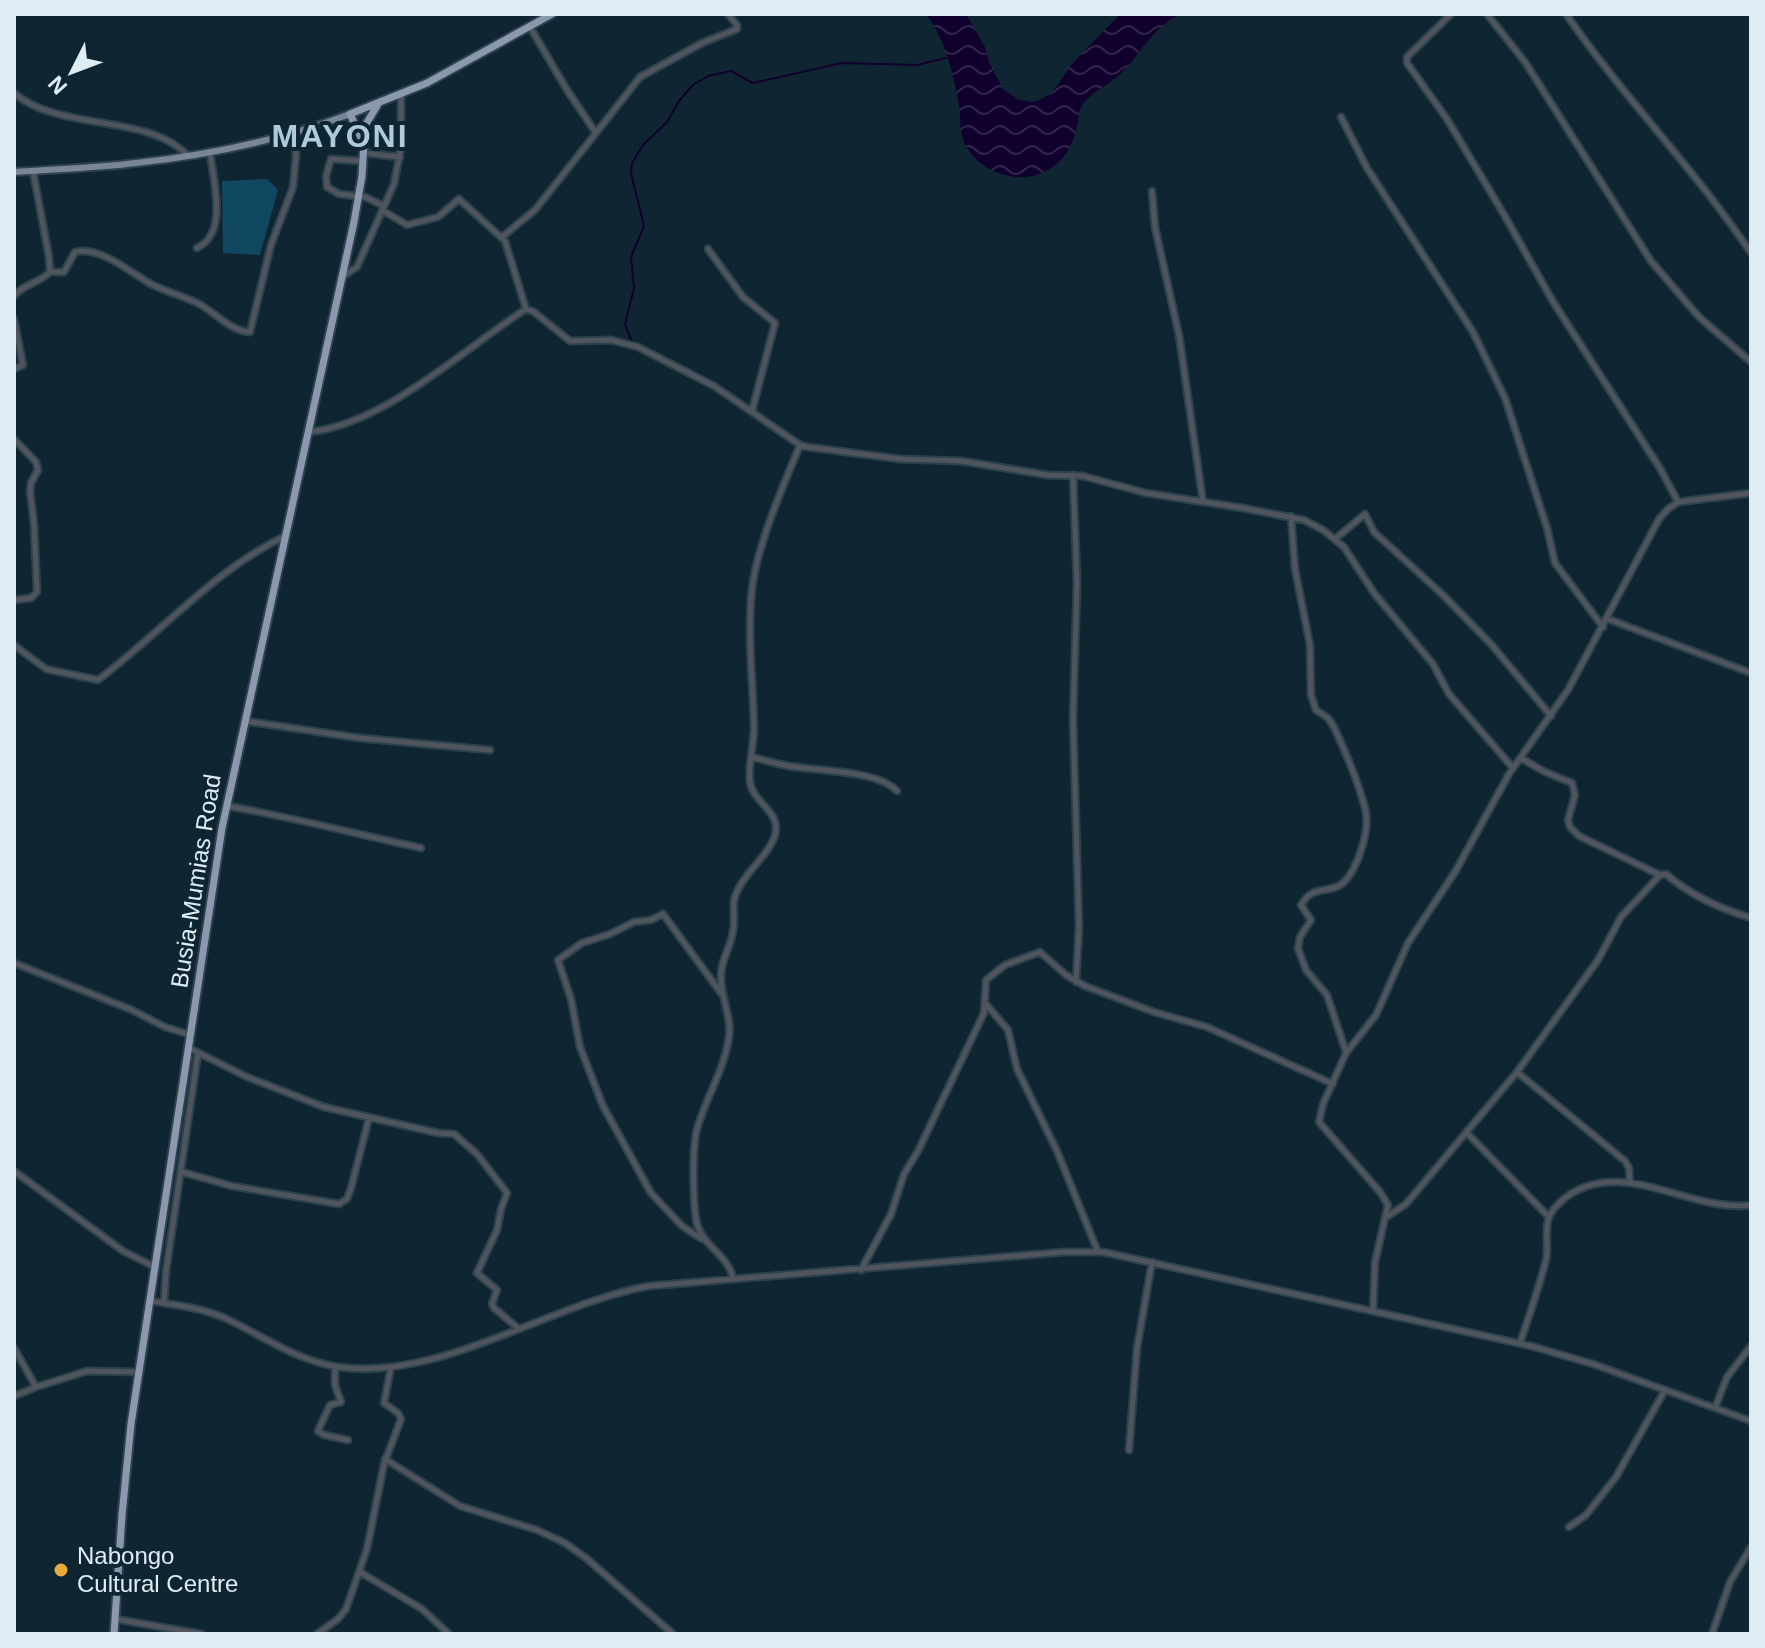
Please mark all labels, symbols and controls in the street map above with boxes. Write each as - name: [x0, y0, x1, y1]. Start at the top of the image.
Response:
- north arrow: [32, 32, 112, 112]
- text: N: [43, 71, 72, 99]
- district label: MAYONI: [271, 118, 409, 154]
- street label: Busia-Mumias Road: [165, 772, 226, 990]
- place label: Nabongo Cultural Centre: [77, 1542, 238, 1597]
- marker: Nabongo Cultural Centre: [52, 1561, 70, 1579]

